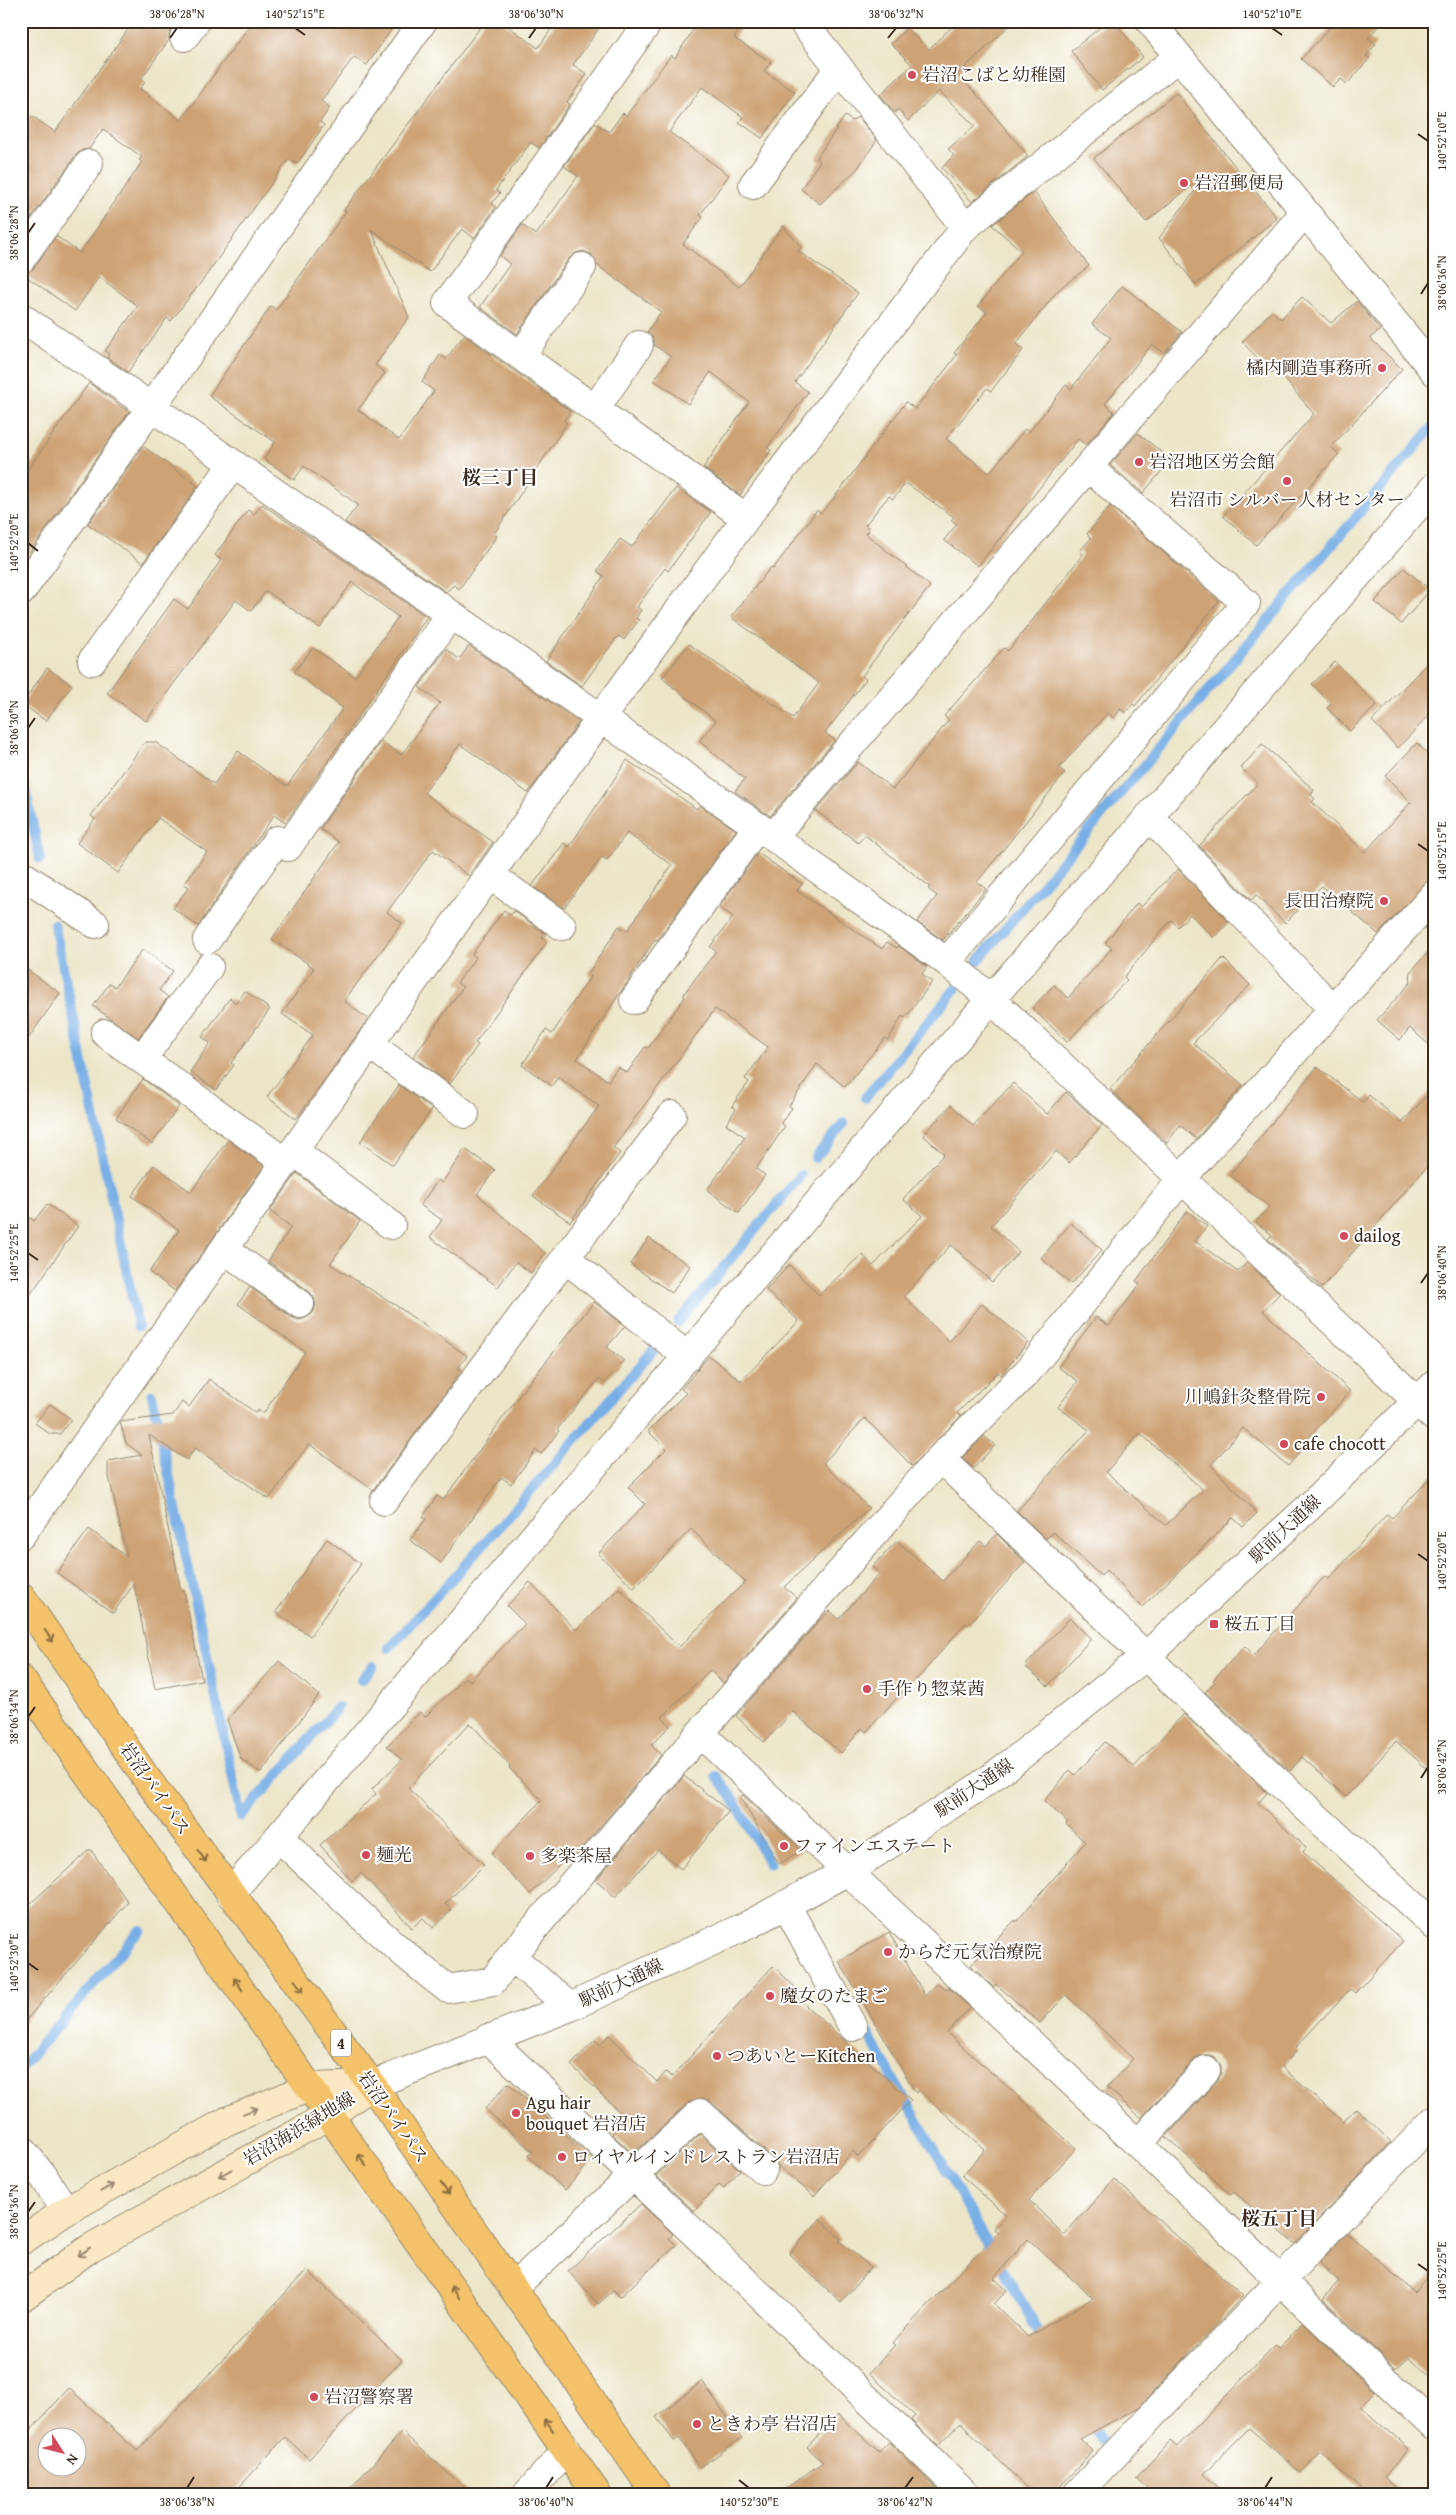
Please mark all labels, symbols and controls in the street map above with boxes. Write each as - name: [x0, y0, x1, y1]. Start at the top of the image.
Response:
- text: 38°06'28"N: [149, 5, 205, 22]
- text: 140°52'15"E: [265, 5, 325, 22]
- text: 38°06'30"N: [508, 5, 564, 22]
- text: 38°06'32"N: [868, 5, 924, 22]
- text: 140°52'10"E: [1242, 5, 1302, 22]
- place label: 岩沼こばと幼稚園: [922, 61, 1066, 88]
- marker: 岩沼こばと幼稚園: [906, 69, 918, 81]
- text: 140°52'10"E: [1433, 111, 1450, 171]
- place label: 岩沼郵便局: [1194, 169, 1284, 196]
- marker: 岩沼郵便局: [1178, 177, 1190, 189]
- text: 38°06'28"N: [5, 205, 22, 261]
- text: 38°06'36"N: [1433, 255, 1450, 311]
- place label: 橘内剛造事務所: [1246, 354, 1372, 381]
- marker: 橘内剛造事務所: [1376, 362, 1388, 374]
- place label: 岩沼地区労会館: [1149, 448, 1275, 475]
- marker: 岩沼地区労会館: [1133, 456, 1145, 468]
- district label: 桜三丁目: [462, 463, 538, 491]
- marker: 岩沼市 シルバー人材センター: [1281, 475, 1293, 487]
- place label: 岩沼市 シルバー人材センター: [1169, 486, 1405, 513]
- text: 140°52'20"E: [5, 513, 22, 573]
- text: 38°06'30"N: [5, 700, 22, 756]
- text: 140°52'15"E: [1433, 821, 1450, 881]
- place label: 長田治療院: [1284, 887, 1374, 914]
- marker: 長田治療院: [1378, 895, 1390, 907]
- place label: dailog: [1354, 1222, 1400, 1249]
- text: 140°52'25"E: [5, 1223, 22, 1283]
- marker: dailog: [1338, 1230, 1350, 1242]
- text: 38°06'40"N: [1433, 1245, 1450, 1301]
- place label: 川嶋針灸整骨院: [1185, 1383, 1311, 1410]
- marker: 川嶋針灸整骨院: [1315, 1391, 1327, 1403]
- place label: cafe chocott: [1294, 1430, 1386, 1457]
- marker: cafe chocott: [1278, 1438, 1290, 1450]
- street label: 駅前大通線: [1243, 1488, 1327, 1569]
- text: 140°52'20"E: [1433, 1531, 1450, 1591]
- place label: 桜五丁目: [1224, 1610, 1296, 1637]
- marker: 桜五丁目: [1208, 1618, 1220, 1630]
- one-way arrow: [44, 1629, 54, 1643]
- place label: 手作り惣菜茜: [877, 1675, 985, 1702]
- marker: 手作り惣菜茜: [861, 1683, 873, 1695]
- text: 38°06'34"N: [5, 1689, 22, 1745]
- street label: 岩沼バイパス: [113, 1737, 197, 1841]
- text: 38°06'42"N: [1433, 1739, 1450, 1795]
- street label: 駅前大通線: [929, 1751, 1019, 1824]
- place label: ファインエステート: [794, 1832, 955, 1859]
- marker: ファインエステート: [778, 1840, 790, 1852]
- place label: 麺光: [376, 1841, 412, 1868]
- place label: 多楽茶屋: [540, 1842, 612, 1869]
- one-way arrow: [197, 1849, 207, 1863]
- marker: 麺光: [360, 1849, 372, 1861]
- marker: 多楽茶屋: [524, 1850, 536, 1862]
- text: 140°52'30"E: [5, 1933, 22, 1993]
- place label: からだ元気治療院: [898, 1938, 1042, 1965]
- marker: からだ元気治療院: [882, 1946, 894, 1958]
- street label: 駅前大通線: [574, 1951, 667, 2014]
- one-way arrow: [233, 1977, 243, 1991]
- one-way arrow: [293, 1979, 304, 1993]
- place label: 魔女のたまご: [780, 1982, 888, 2009]
- marker: 魔女のたまご: [764, 1990, 776, 2002]
- road number: 4: [331, 2030, 351, 2056]
- place label: つあいとーKitchen: [727, 2042, 875, 2069]
- marker: つあいとーKitchen: [711, 2050, 723, 2062]
- street label: 岩沼バイパス: [351, 2065, 435, 2169]
- street label: 岩沼海浜緑地線: [238, 2085, 360, 2173]
- place label: Agu hair bouquet 岩沼店: [526, 2089, 646, 2137]
- one-way arrow: [242, 2106, 257, 2116]
- marker: Agu hair bouquet 岩沼店: [510, 2107, 522, 2119]
- place label: ロイヤルインドレストラン岩沼店: [572, 2143, 840, 2170]
- marker: ロイヤルインドレストラン岩沼店: [556, 2151, 568, 2163]
- one-way arrow: [356, 2154, 367, 2167]
- one-way arrow: [219, 2168, 233, 2178]
- one-way arrow: [440, 2182, 450, 2196]
- one-way arrow: [100, 2183, 115, 2193]
- text: 38°06'36"N: [5, 2184, 22, 2240]
- district label: 桜五丁目: [1241, 2204, 1317, 2232]
- text: 140°52'25"E: [1433, 2241, 1450, 2301]
- one-way arrow: [77, 2247, 91, 2257]
- one-way arrow: [450, 2286, 461, 2300]
- place label: 岩沼警察署: [324, 2383, 414, 2410]
- marker: 岩沼警察署: [308, 2391, 320, 2403]
- place label: ときわ亭 岩沼店: [707, 2410, 837, 2437]
- one-way arrow: [544, 2418, 554, 2432]
- marker: ときわ亭 岩沼店: [691, 2418, 703, 2430]
- north arrow: [38, 2428, 88, 2478]
- text: N: [61, 2450, 83, 2470]
- text: 38°06'38"N: [159, 2493, 215, 2510]
- text: 38°06'40"N: [518, 2493, 574, 2510]
- text: 140°52'30"E: [719, 2493, 779, 2510]
- text: 38°06'42"N: [877, 2493, 933, 2510]
- text: 38°06'44"N: [1237, 2493, 1293, 2510]

